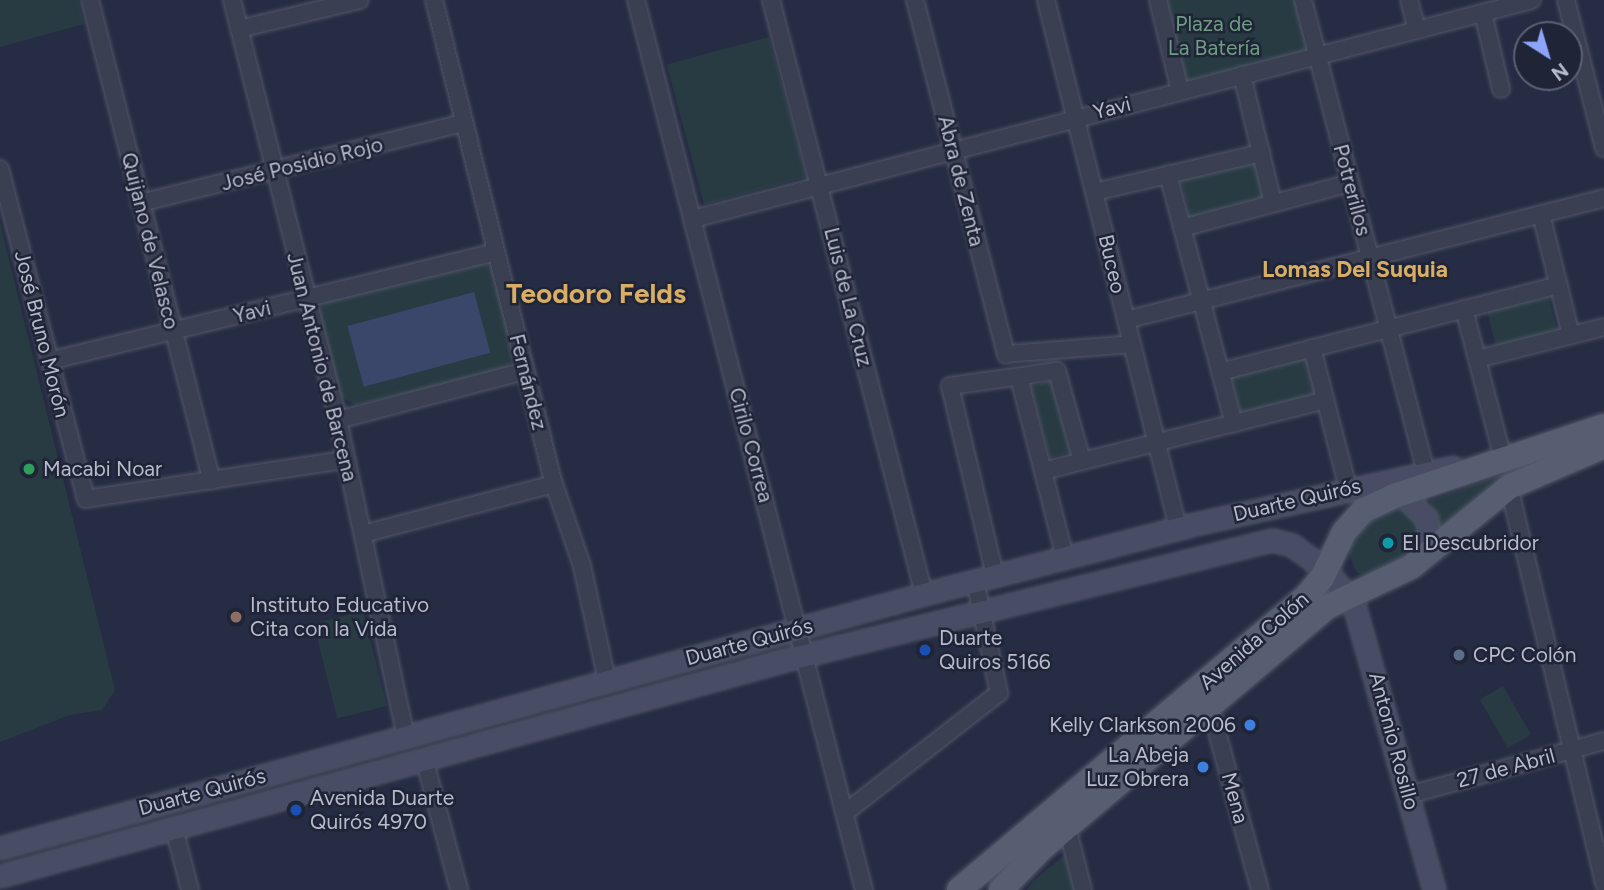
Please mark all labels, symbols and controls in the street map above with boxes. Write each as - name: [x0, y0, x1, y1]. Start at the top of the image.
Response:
- park label: Plaza de La Batería: [1168, 11, 1260, 61]
- north arrow: [1513, 21, 1583, 91]
- text: N: [1547, 58, 1573, 85]
- street label: Yavi: [1091, 91, 1133, 125]
- street label: Abra de Zenta: [933, 113, 989, 249]
- street label: José Posidio Rojo: [218, 132, 386, 196]
- street label: Potrerillos: [1328, 141, 1376, 239]
- street label: Quijano de Velasco: [116, 150, 184, 332]
- street label: Luis de La Cruz: [819, 225, 877, 369]
- street label: Buceo: [1093, 232, 1131, 296]
- street label: José Bruno Morón: [9, 248, 75, 420]
- street label: Juan Antonio de Barcena: [281, 250, 363, 484]
- district label: Lomas Del Suquia: [1262, 255, 1448, 283]
- district label: Teodoro Felds: [506, 276, 686, 310]
- street label: Yavi: [231, 295, 273, 329]
- street label: Fernández: [504, 331, 552, 433]
- street label: Cirilo Correa: [724, 385, 778, 505]
- place label: Macabi Noar: [43, 456, 162, 482]
- marker: Macabi Noar: [21, 461, 37, 477]
- street label: Duarte Quirós: [1231, 473, 1363, 527]
- place label: El Descubridor: [1402, 530, 1539, 556]
- marker: El Descubridor: [1380, 535, 1396, 551]
- street label: Avenida Colón: [1194, 587, 1314, 695]
- place label: Instituto Educativo Cita con la Vida: [250, 592, 429, 642]
- marker: Instituto Educativo Cita con la Vida: [228, 609, 244, 625]
- street label: Duarte Quirós: [683, 613, 815, 671]
- place label: Duarte Quiros 5166: [939, 625, 1051, 675]
- marker: Duarte Quiros 5166: [917, 642, 933, 658]
- place label: CPC Colón: [1473, 642, 1576, 668]
- marker: CPC Colón: [1451, 647, 1467, 663]
- street label: Antonio Rosillo: [1364, 669, 1424, 813]
- place label: Kelly Clarkson 2006: [1049, 712, 1236, 738]
- marker: Kelly Clarkson 2006: [1242, 717, 1258, 733]
- place label: La Abeja Luz Obrera: [1086, 742, 1189, 792]
- street label: 27 de Abril: [1454, 743, 1558, 793]
- marker: La Abeja Luz Obrera: [1195, 759, 1211, 775]
- street label: Duarte Quirós: [136, 763, 268, 821]
- street label: Mena: [1216, 770, 1254, 826]
- place label: Avenida Duarte Quirós 4970: [310, 785, 454, 835]
- marker: Avenida Duarte Quirós 4970: [288, 802, 304, 818]

